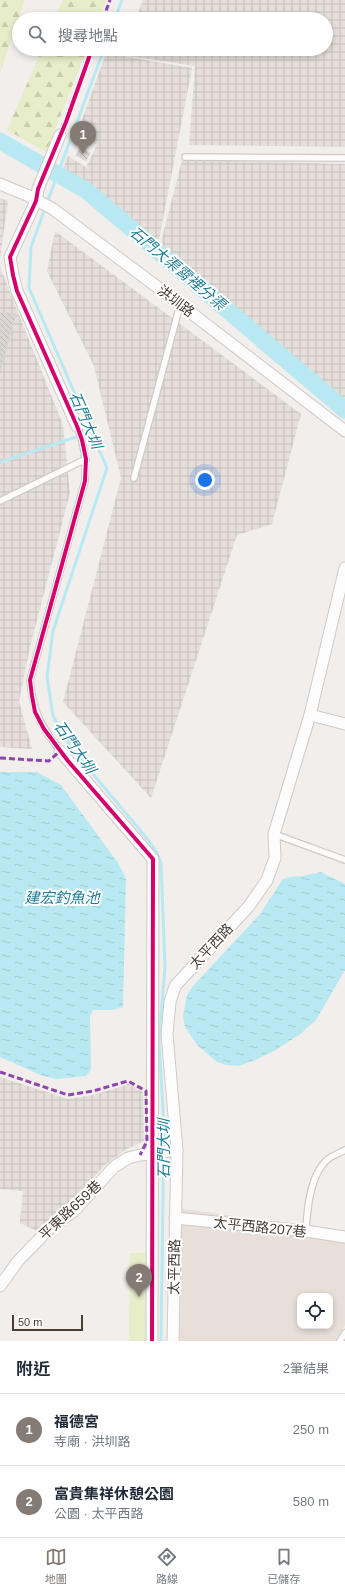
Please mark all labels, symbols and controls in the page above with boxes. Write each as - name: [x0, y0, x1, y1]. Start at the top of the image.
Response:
- search box: [12, 12, 333, 56]
- icon: search: [26, 23, 48, 45]
- text: 搜尋地點: [58, 27, 118, 44]
- pin: 1: [70, 121, 96, 154]
- water label: 石門大渠霄裡分渠: [127, 223, 231, 314]
- street label: 洪圳路: [154, 282, 198, 320]
- water label: 石門大圳: [66, 389, 106, 453]
- your location: [195, 470, 215, 490]
- water label: 石門大圳: [51, 718, 100, 778]
- water label: 建宏釣魚池: [24, 889, 101, 906]
- street label: 太平西路: [186, 920, 236, 972]
- water label: 石門大圳: [155, 1117, 172, 1179]
- street label: 平東路659巷: [36, 1177, 104, 1243]
- street label: 太平西路207巷: [213, 1214, 307, 1240]
- street label: 太平西路: [166, 1239, 182, 1295]
- pin: 2: [126, 1264, 152, 1297]
- map controls: [297, 1293, 333, 1329]
- button: locate: [297, 1293, 333, 1329]
- scale bar: [12, 1313, 83, 1332]
- text: 50 m: [18, 1316, 42, 1328]
- text: 附近: [16, 1360, 50, 1379]
- text: 2筆結果: [283, 1361, 329, 1376]
- text: 福德宮: [54, 1413, 99, 1430]
- text: 1: [25, 1422, 33, 1437]
- text: 250 m: [293, 1422, 329, 1437]
- text: 寺廟 · 洪圳路: [54, 1434, 131, 1449]
- text: 富貴集祥休憩公園: [54, 1485, 174, 1502]
- text: 2: [25, 1494, 33, 1509]
- text: 580 m: [293, 1494, 329, 1509]
- text: 公園 · 太平西路: [54, 1506, 144, 1521]
- tab: 地圖: [45, 1546, 67, 1586]
- tab: 路線: [156, 1546, 178, 1586]
- tab: 已儲存: [267, 1546, 300, 1586]

